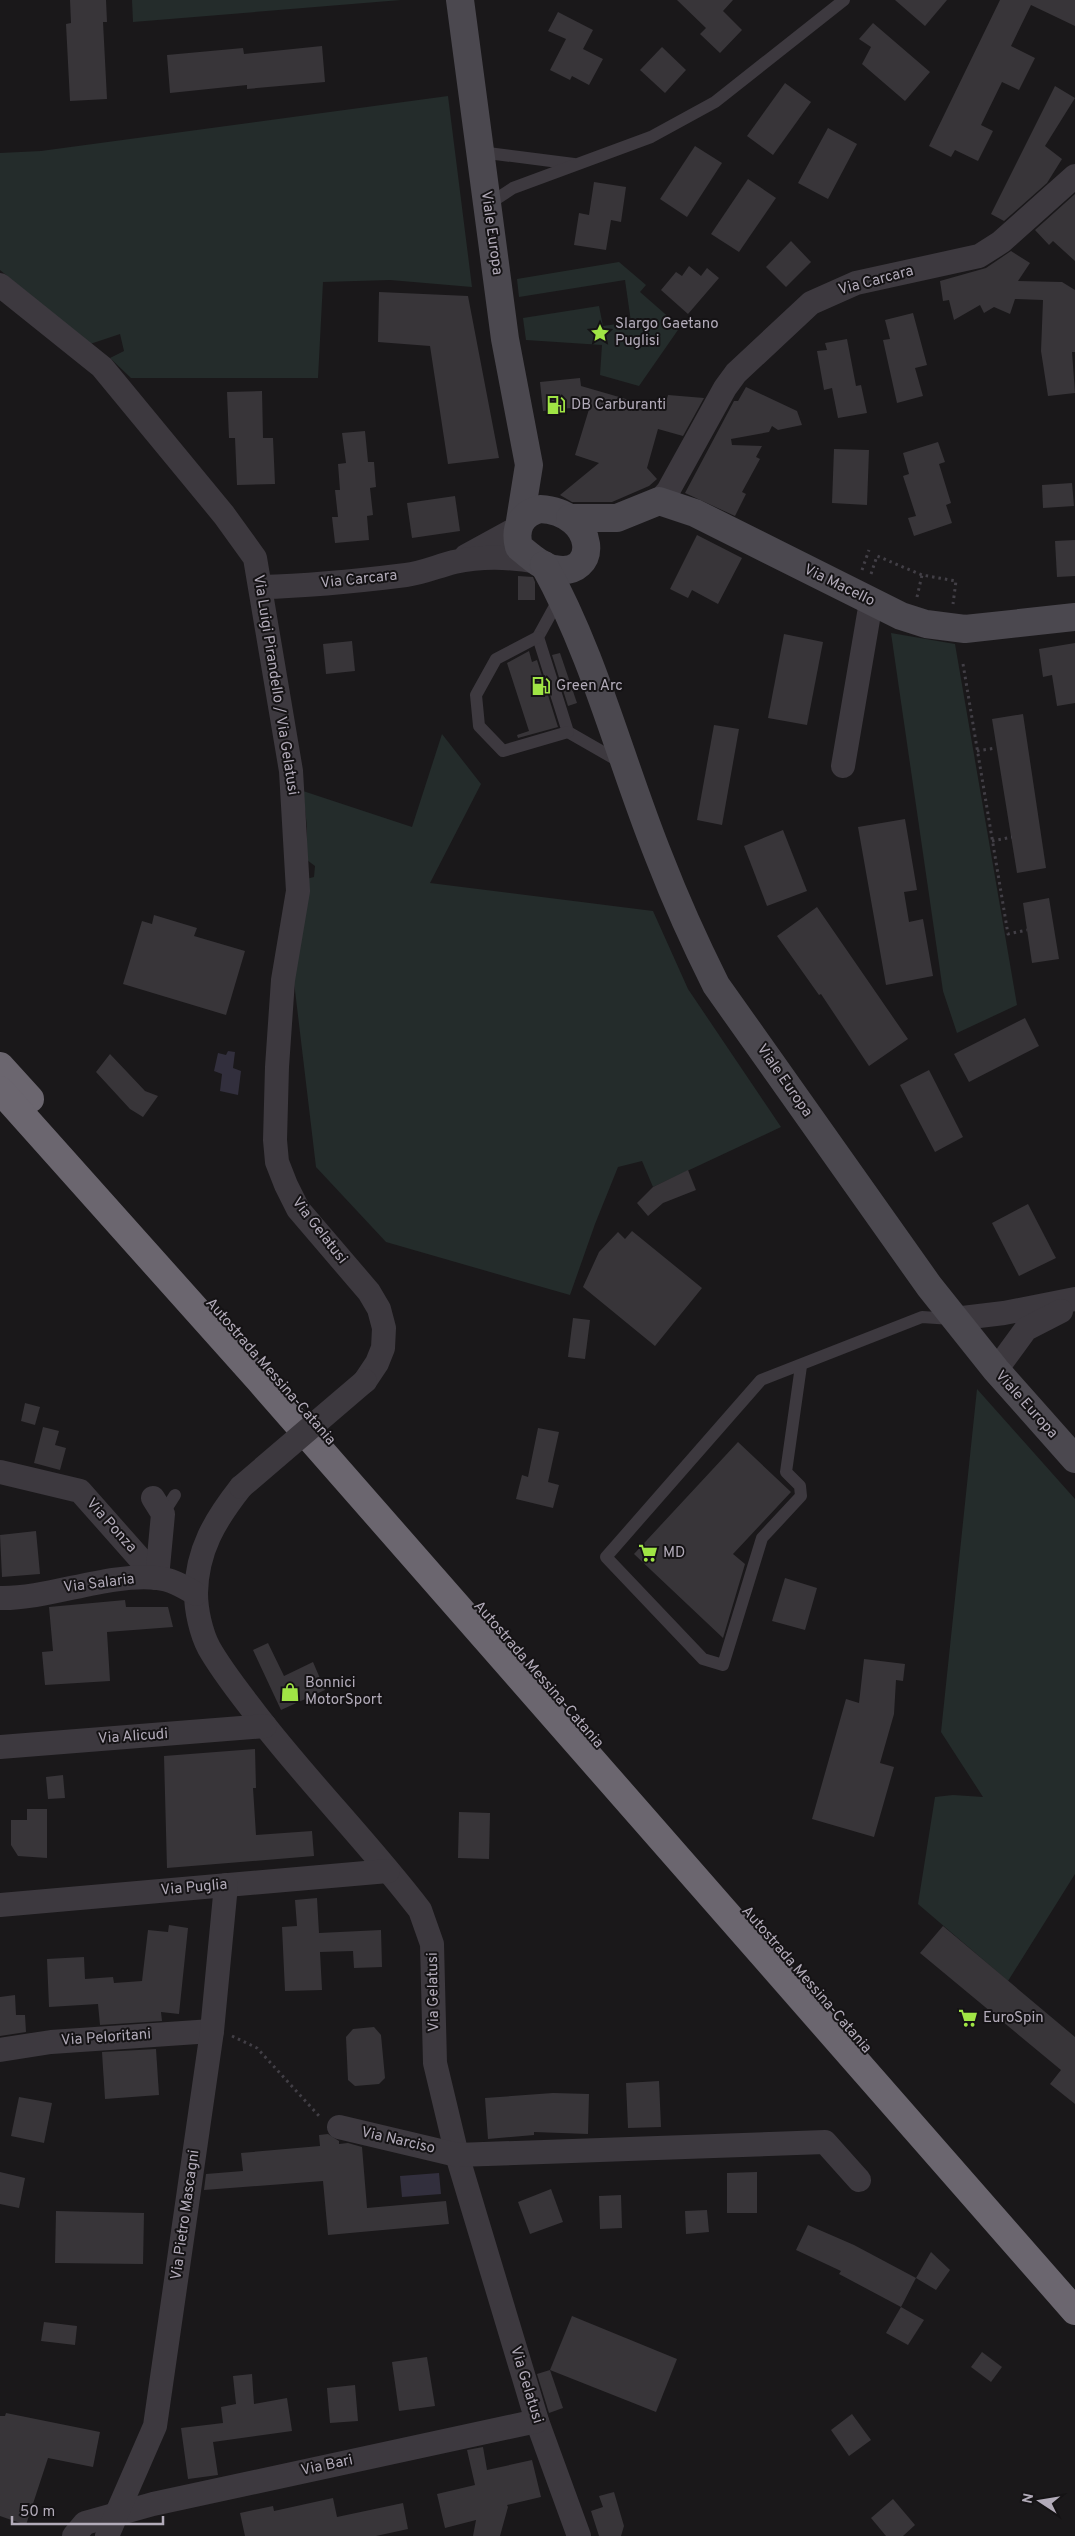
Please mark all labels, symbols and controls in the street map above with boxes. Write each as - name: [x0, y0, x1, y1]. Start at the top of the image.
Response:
- street label: Viale Europa: [476, 190, 506, 276]
- street label: Via Carcara: [836, 262, 916, 300]
- place label: Slargo Gaetano Puglisi: [615, 315, 719, 351]
- place icon: Slargo Gaetano Puglisi: [589, 322, 611, 344]
- fuel station icon: DB Carburanti: [545, 394, 567, 416]
- place label: DB Carburanti: [571, 396, 666, 415]
- street label: Via Macello: [800, 561, 878, 611]
- street label: Via Carcara: [320, 567, 398, 593]
- street label: Via Luigi Pirandello / Via Gelatusi: [248, 573, 302, 797]
- fuel station icon: Green Arc: [530, 675, 552, 697]
- place label: Green Arc: [556, 677, 623, 696]
- street label: Viale Europa: [752, 1041, 816, 1121]
- street label: Via Gelatusi: [287, 1194, 351, 1268]
- street label: Autostrada Messina-Catania: [201, 1294, 339, 1450]
- street label: Viale Europa: [991, 1367, 1061, 1443]
- street label: Via Ponza: [82, 1495, 140, 1557]
- supermarket icon: MD: [637, 1542, 659, 1564]
- place label: MD: [663, 1544, 685, 1563]
- street label: Via Salaria: [62, 1570, 136, 1598]
- street label: Autostrada Messina-Catania: [469, 1597, 607, 1753]
- place label: Bonnici MotorSport: [305, 1674, 382, 1710]
- shop icon: Bonnici MotorSport: [279, 1681, 301, 1703]
- street label: Via Alicudi: [97, 1725, 169, 1749]
- street label: Via Puglia: [160, 1876, 228, 1900]
- street label: Autostrada Messina-Catania: [737, 1902, 875, 2058]
- street label: Via Gelatusi: [424, 1952, 444, 2032]
- supermarket icon: EuroSpin: [957, 2007, 979, 2029]
- place label: EuroSpin: [983, 2009, 1044, 2028]
- street label: Via Peloritani: [60, 2025, 152, 2051]
- street label: Via Narciso: [359, 2123, 437, 2159]
- street label: Via Pietro Mascagni: [167, 2149, 205, 2281]
- street label: Via Gelatusi: [505, 2344, 547, 2426]
- street label: Via Bari: [299, 2451, 355, 2481]
- north arrow: [1015, 2476, 1065, 2526]
- text: N: [1019, 2492, 1038, 2505]
- scale bar: [12, 2494, 164, 2526]
- text: 50 m: [20, 2503, 55, 2522]

